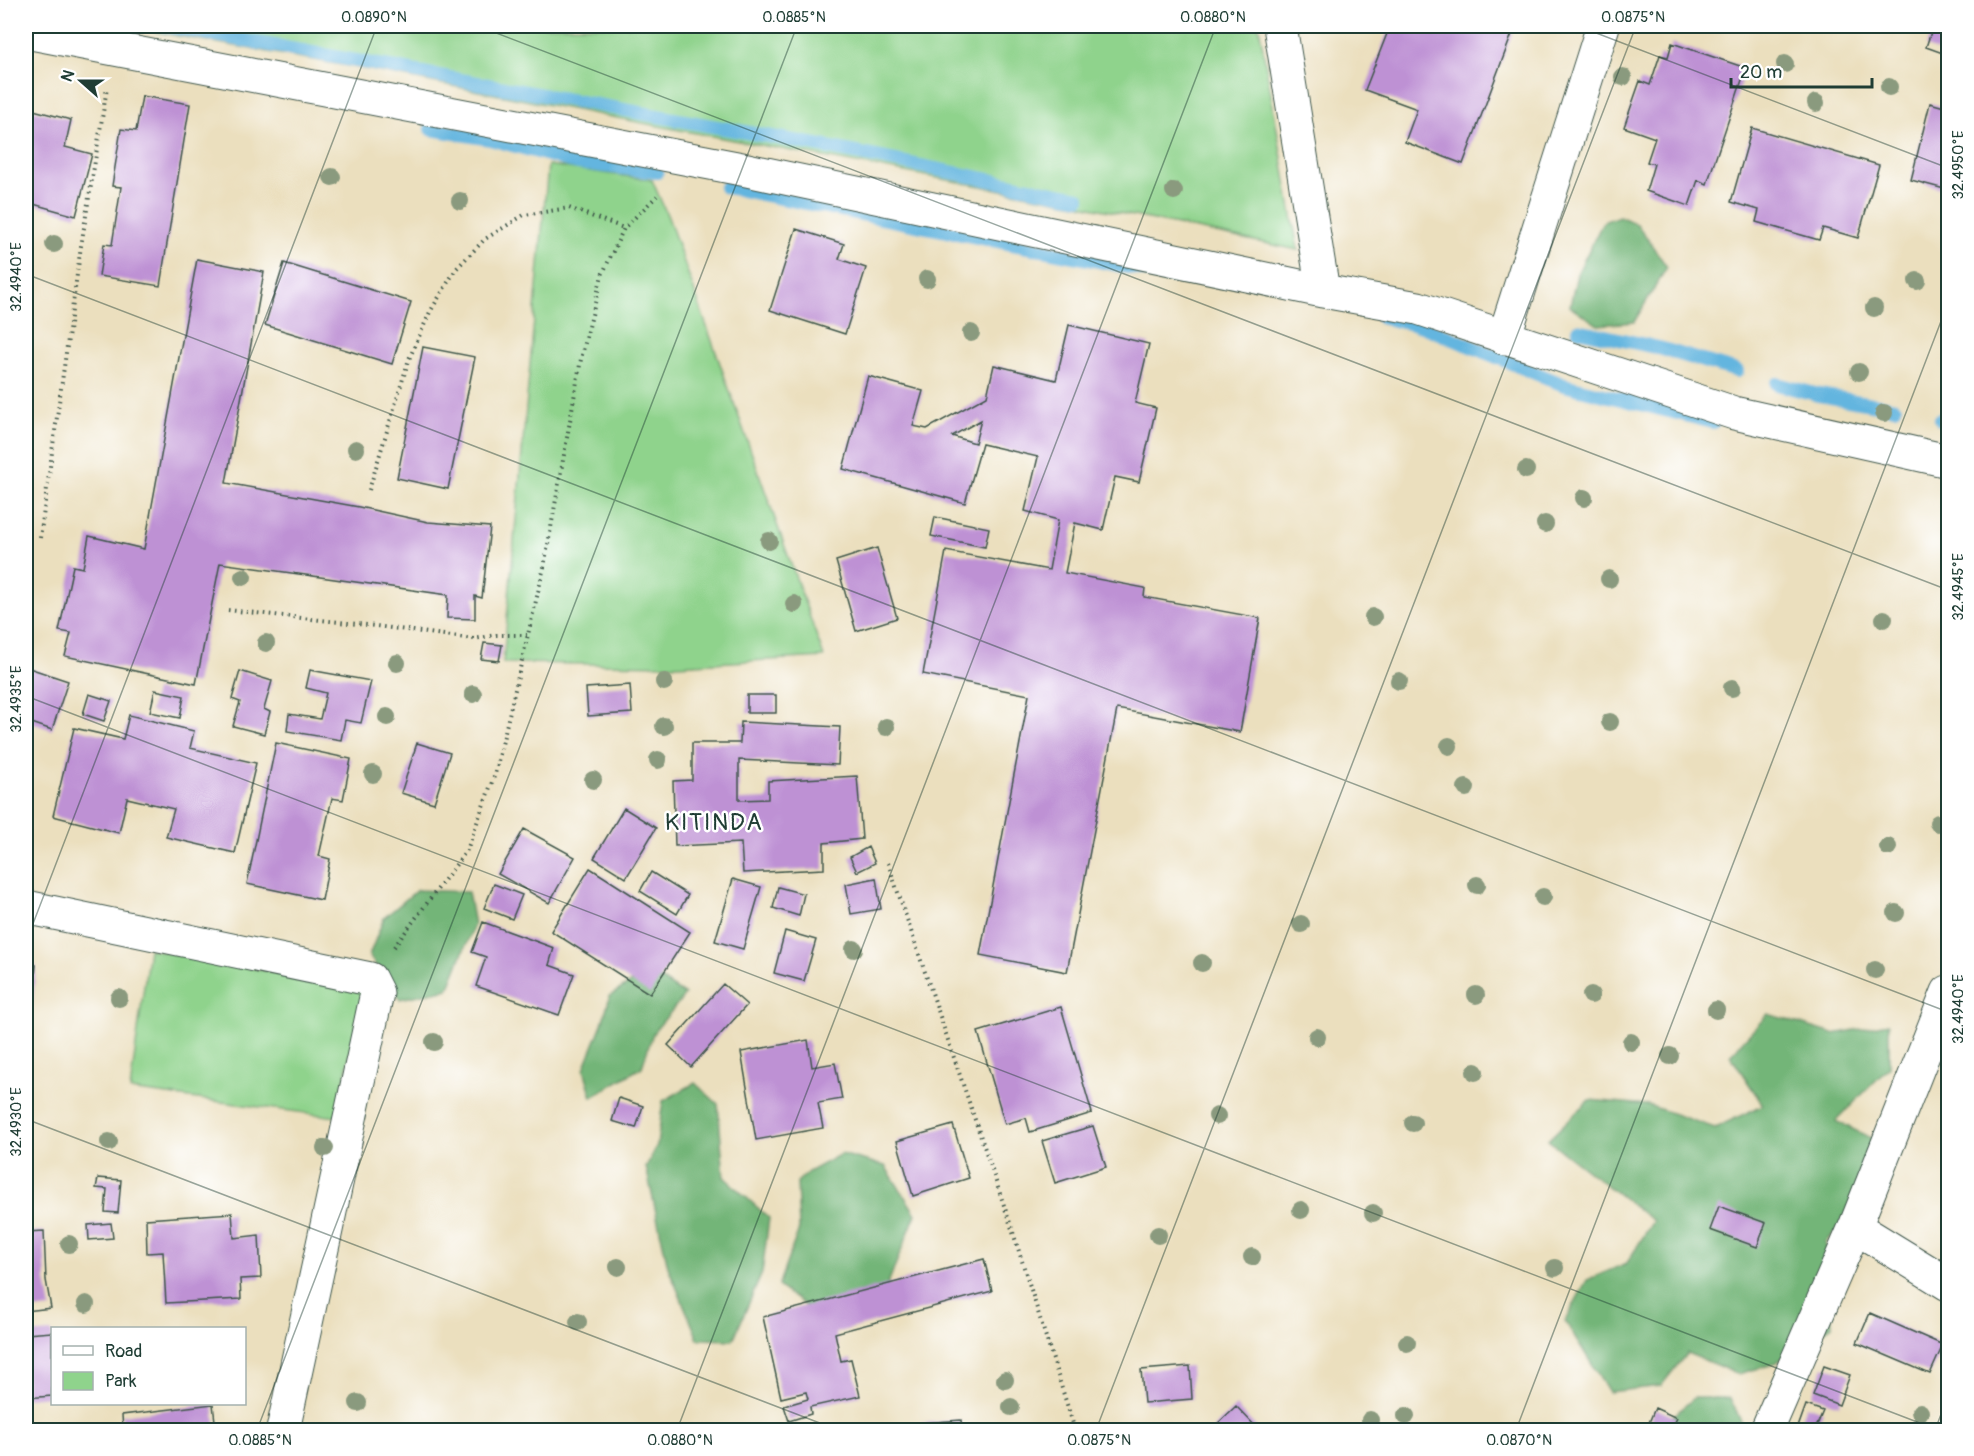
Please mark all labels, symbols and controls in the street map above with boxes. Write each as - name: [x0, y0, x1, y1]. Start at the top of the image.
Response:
- text: 0.0890°N: [341, 8, 407, 27]
- text: 0.0885°N: [762, 8, 826, 27]
- text: 0.0880°N: [1180, 8, 1246, 27]
- text: 0.0875°N: [1601, 8, 1665, 27]
- north arrow: [51, 51, 111, 111]
- scale bar: [1731, 51, 1872, 89]
- text: 20 m: [1740, 61, 1782, 84]
- text: N: [57, 67, 79, 85]
- text: 32.4950°E: [1949, 130, 1968, 200]
- text: 32.4940°E: [7, 242, 26, 312]
- text: 32.4945°E: [1949, 553, 1968, 621]
- text: 32.4935°E: [7, 665, 26, 733]
- district label: KITINDA: [665, 808, 763, 837]
- text: 32.4940°E: [1949, 974, 1968, 1044]
- text: 32.4930°E: [7, 1087, 26, 1157]
- legend: [51, 1327, 246, 1405]
- text: Road: [105, 1340, 142, 1363]
- text: Park: [105, 1370, 137, 1393]
- text: 0.0885°N: [228, 1431, 292, 1450]
- text: 0.0880°N: [647, 1431, 713, 1450]
- text: 0.0875°N: [1067, 1431, 1131, 1450]
- text: 0.0870°N: [1486, 1431, 1552, 1450]

